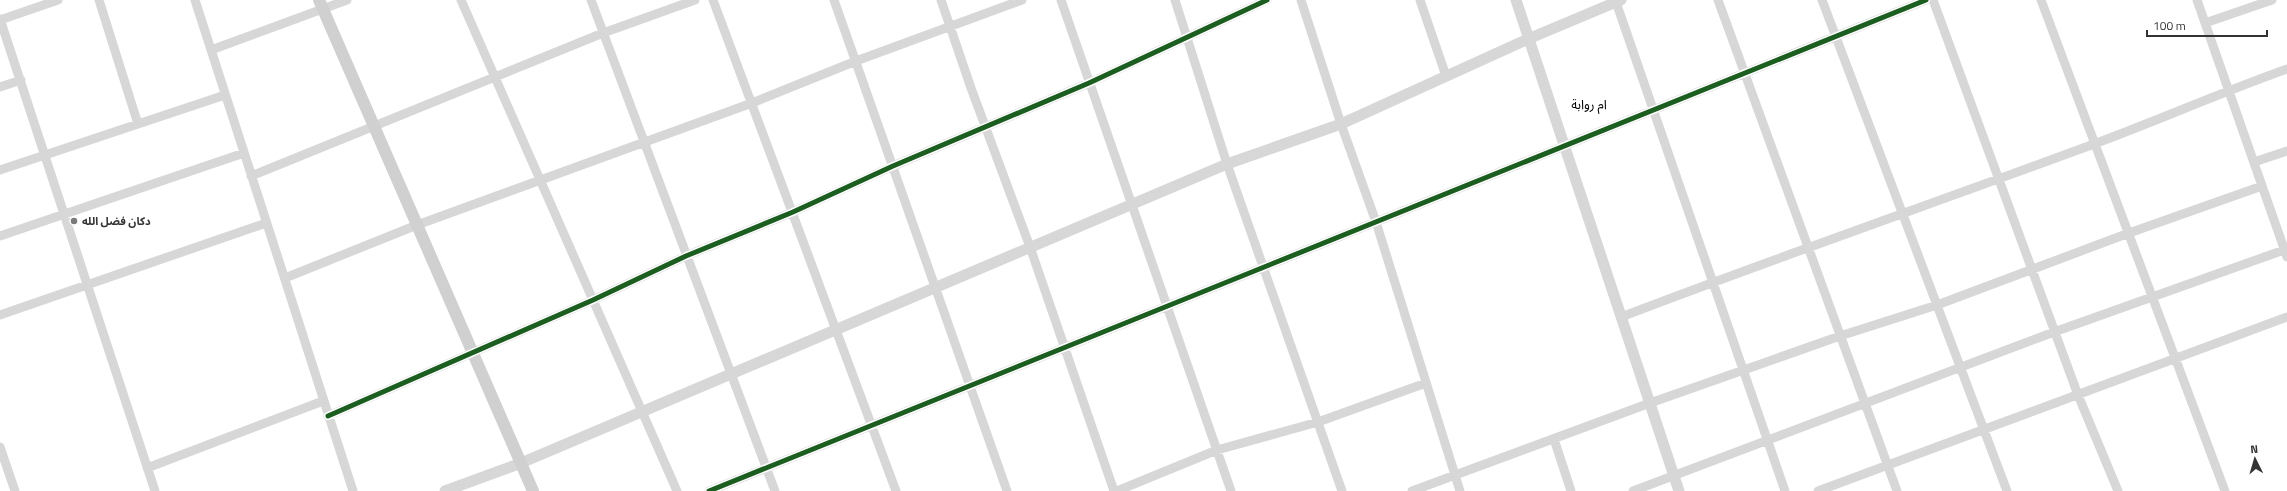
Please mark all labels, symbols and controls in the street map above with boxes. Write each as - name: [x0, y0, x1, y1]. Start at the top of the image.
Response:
- scale bar: [2147, 12, 2267, 38]
- text: 100 m: [2153, 16, 2186, 35]
- district label: ام روابة: [1571, 94, 1607, 114]
- place label: دكان فضل الله: [82, 213, 151, 229]
- marker: دكان فضل الله: [69, 216, 79, 226]
- north arrow: [2235, 439, 2275, 479]
- text: N: [2250, 441, 2259, 457]

